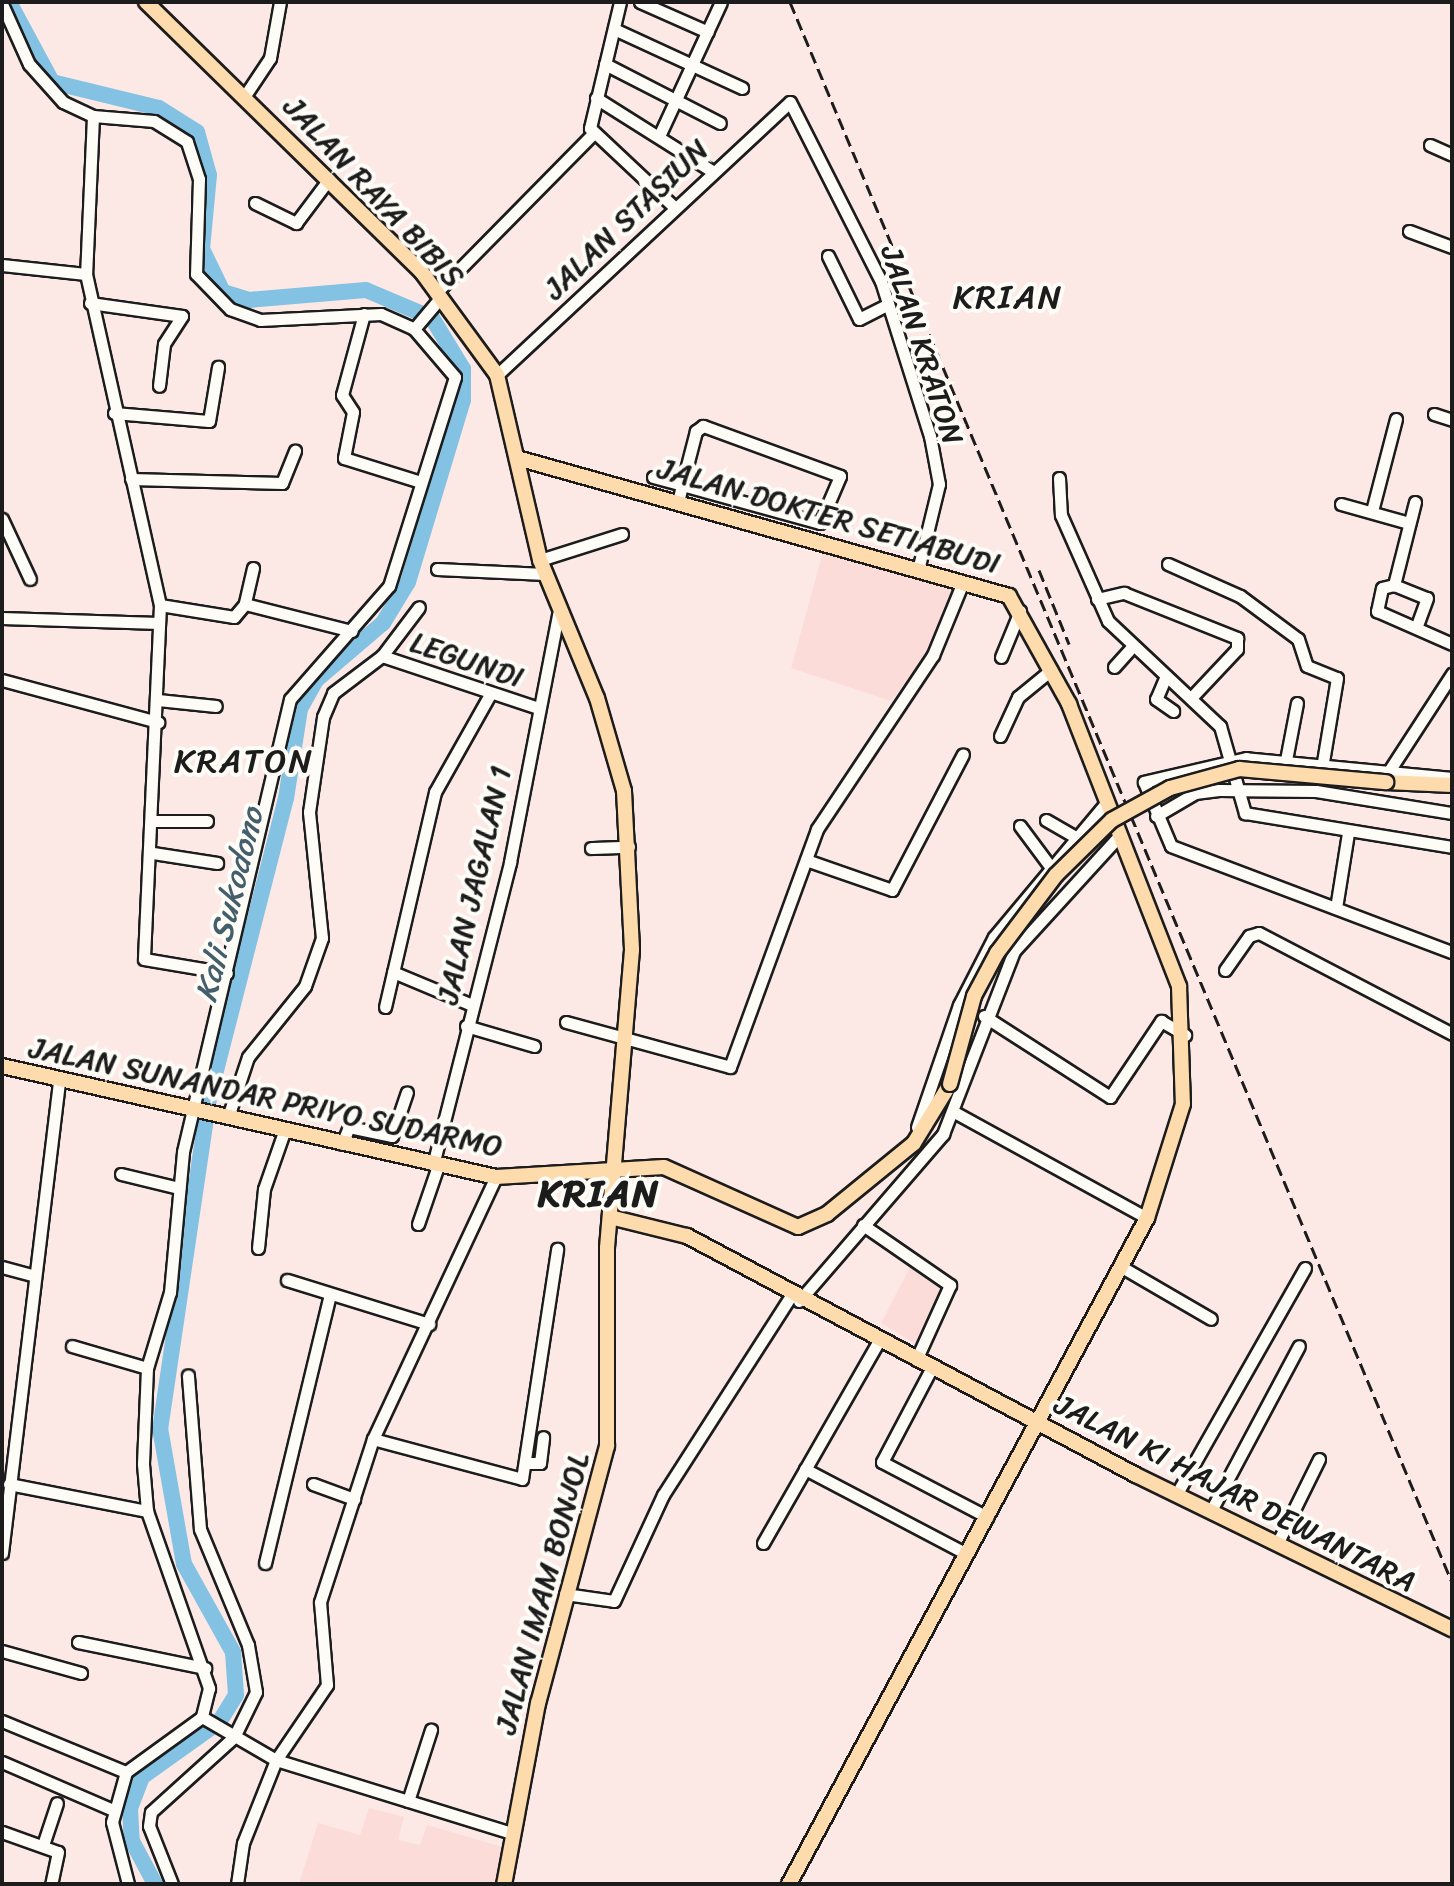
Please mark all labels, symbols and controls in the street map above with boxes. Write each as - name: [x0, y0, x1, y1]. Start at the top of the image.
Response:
- street label: JALAN RAYA BIBIS: [276, 89, 472, 295]
- street label: JALAN STASIUN: [537, 132, 715, 306]
- street label: JALAN KRATON: [873, 241, 971, 449]
- district label: KRIAN: [953, 278, 1063, 318]
- street label: JALAN DOKTER SETIABUDI: [653, 450, 1005, 582]
- street label: LEGUNDI: [406, 624, 528, 696]
- district label: KRATON: [175, 742, 313, 782]
- street label: JALAN JAGALAN 1: [429, 763, 519, 1007]
- water label: Kali Sukodono: [187, 804, 273, 1006]
- street label: JALAN SUNANDAR PRIYO SUDARMO: [23, 1028, 509, 1166]
- district label: KRIAN: [538, 1171, 660, 1217]
- street label: JALAN KI HAJAR DEWANTARA: [1047, 1385, 1423, 1601]
- street label: JALAN IMAM BONJOL: [487, 1447, 597, 1739]

